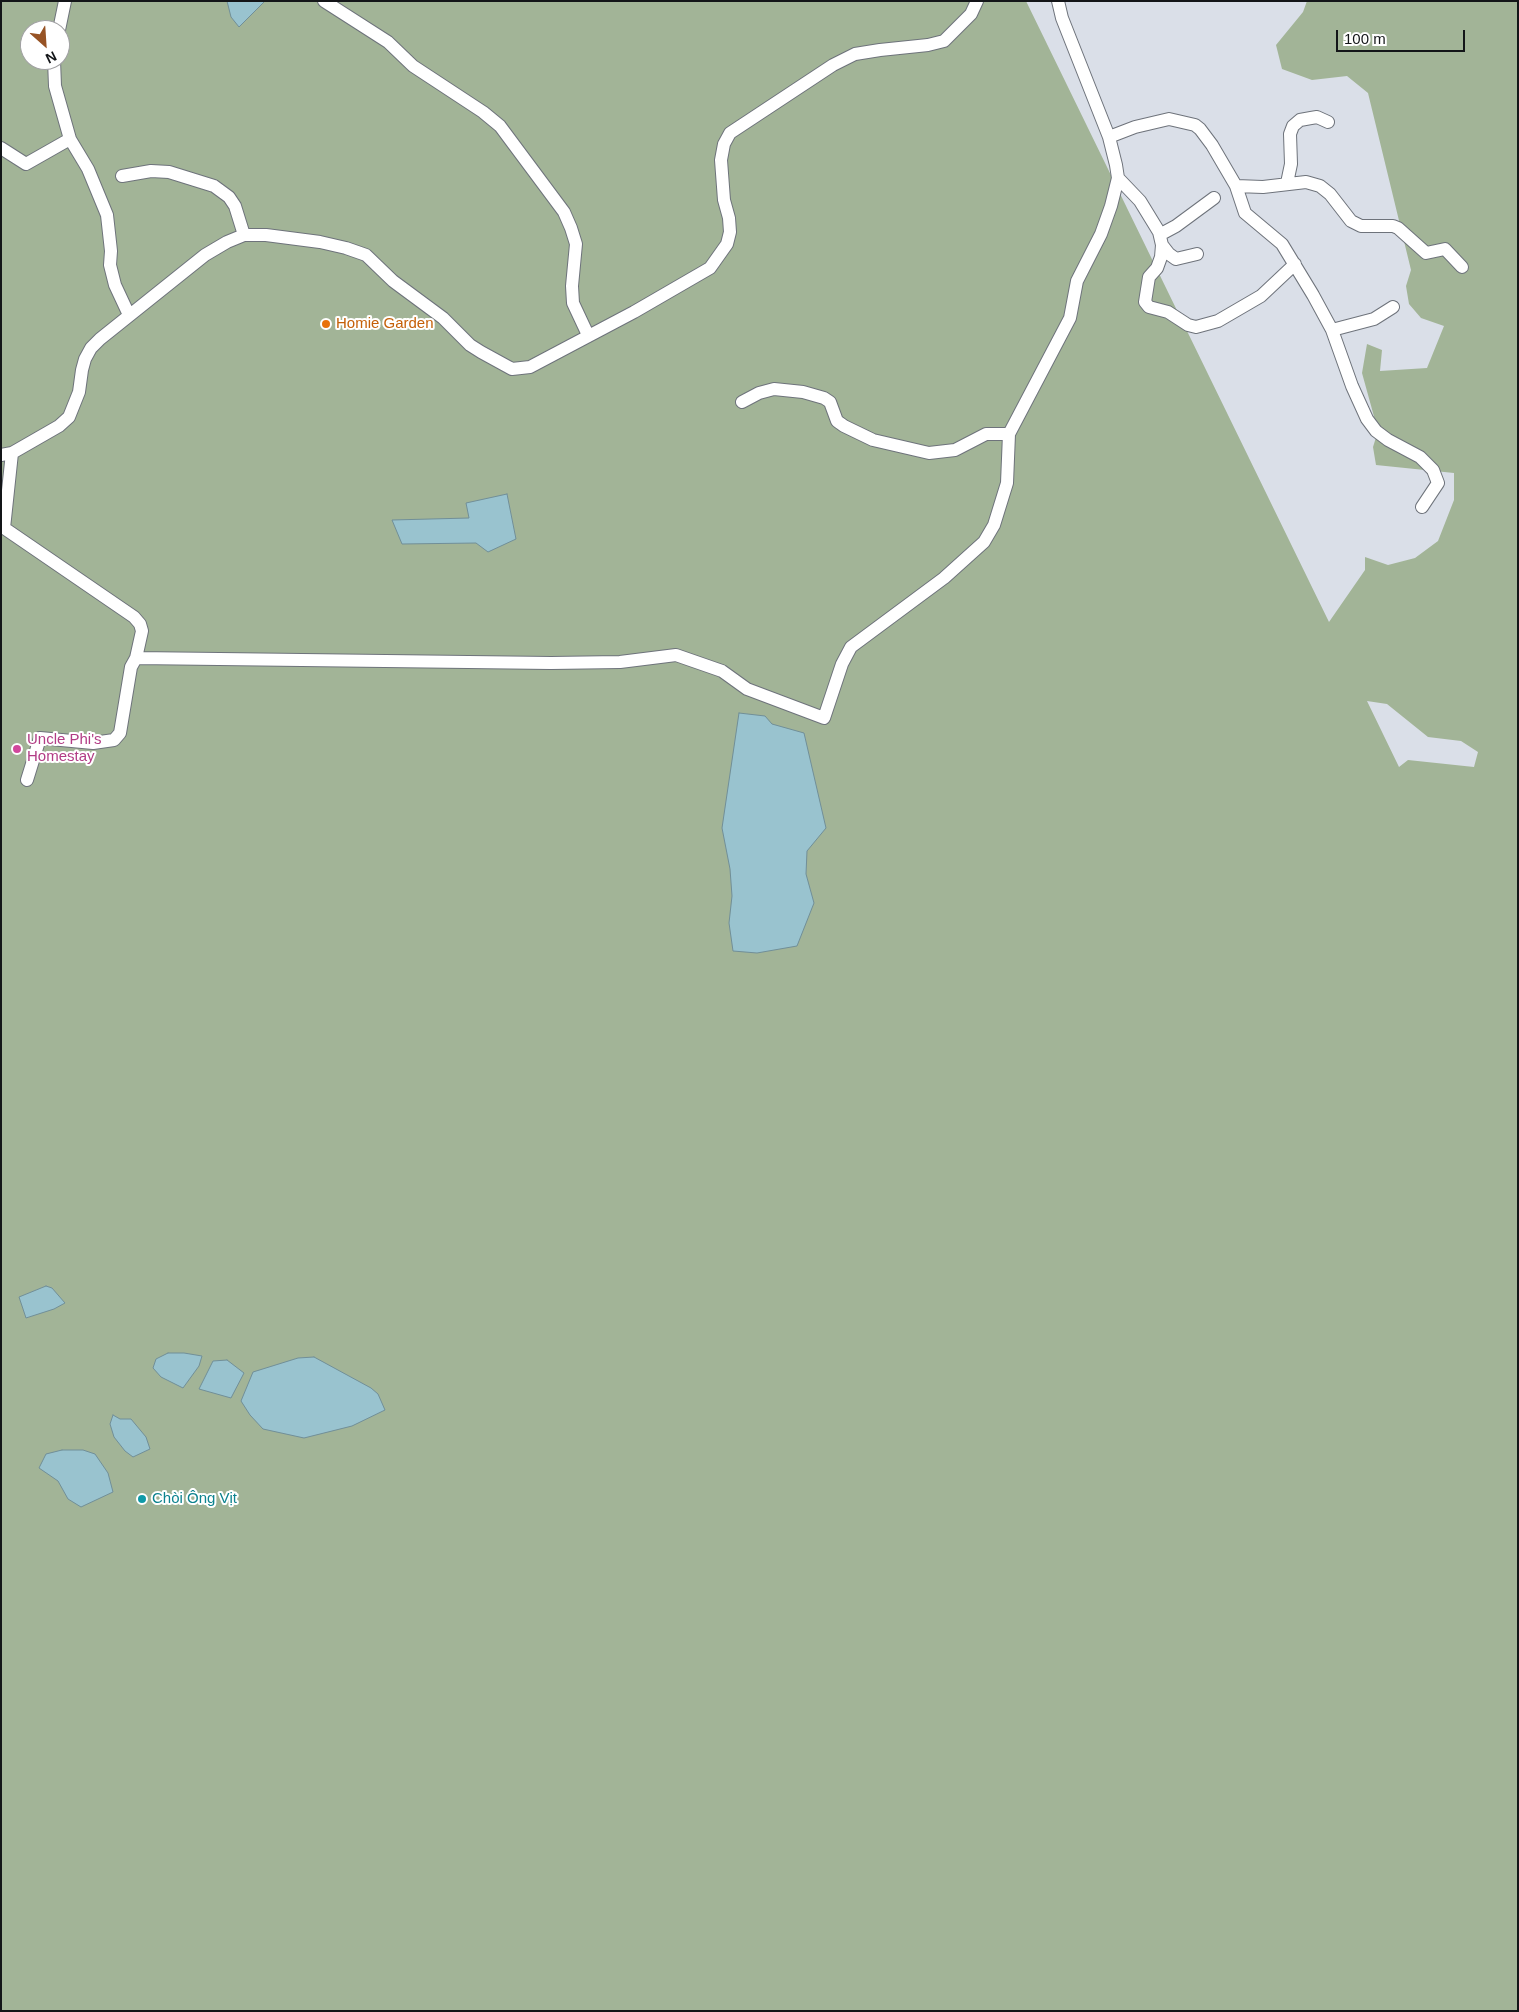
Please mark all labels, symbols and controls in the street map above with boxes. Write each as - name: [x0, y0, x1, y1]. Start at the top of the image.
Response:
- north arrow: [20, 20, 70, 70]
- scale bar: [1339, 20, 1468, 52]
- text: 100 m: [1344, 30, 1386, 47]
- text: N: [43, 48, 59, 67]
- place label: Homie Garden: [336, 315, 434, 333]
- marker: Homie Garden: [320, 318, 332, 330]
- place label: Uncle Phi's Homestay: [27, 731, 102, 766]
- marker: Uncle Phi's Homestay: [11, 743, 23, 755]
- place label: Chòi Ông Vịt: [152, 1490, 237, 1508]
- marker: Chòi Ông Vịt: [136, 1493, 148, 1505]

